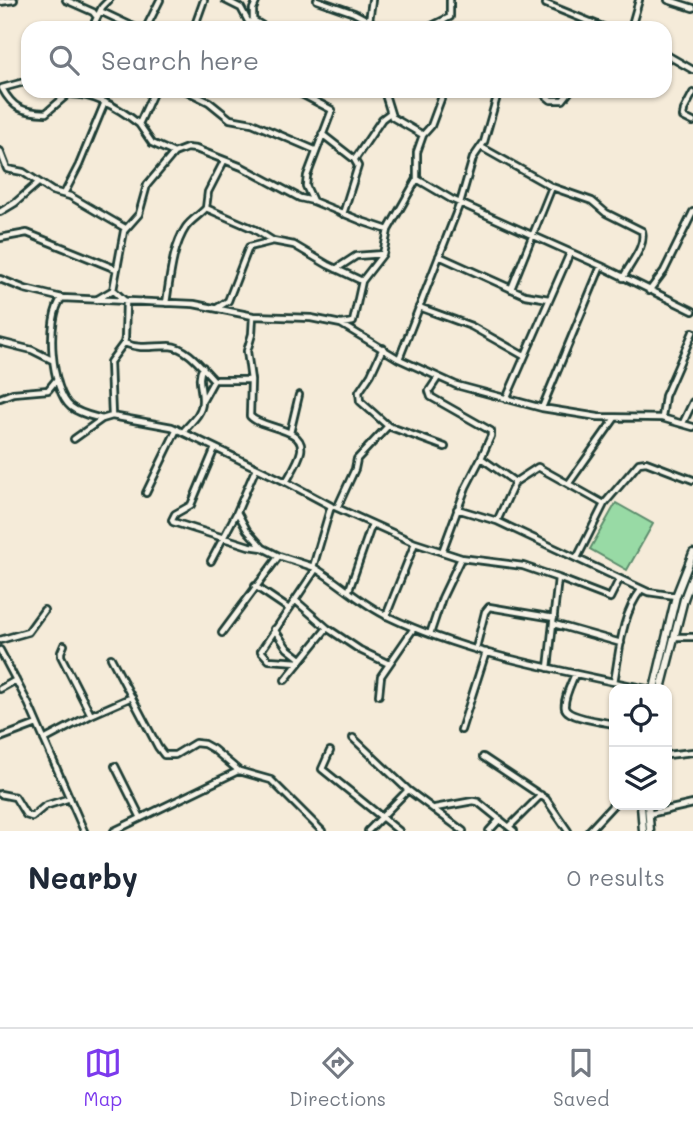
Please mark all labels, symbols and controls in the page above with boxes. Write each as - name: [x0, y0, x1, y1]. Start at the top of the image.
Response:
- search box: [21, 21, 672, 98]
- icon: search: [45, 41, 83, 79]
- text: Search here: [101, 43, 259, 77]
- map controls: [609, 684, 672, 810]
- button: locate: [609, 684, 672, 747]
- button: layers: [609, 747, 672, 810]
- text: Nearby: [28, 857, 138, 897]
- text: 0 results: [567, 862, 665, 892]
- tab: Map: [84, 1044, 122, 1111]
- tab: Directions: [289, 1044, 386, 1111]
- tab: Saved: [553, 1044, 609, 1111]

